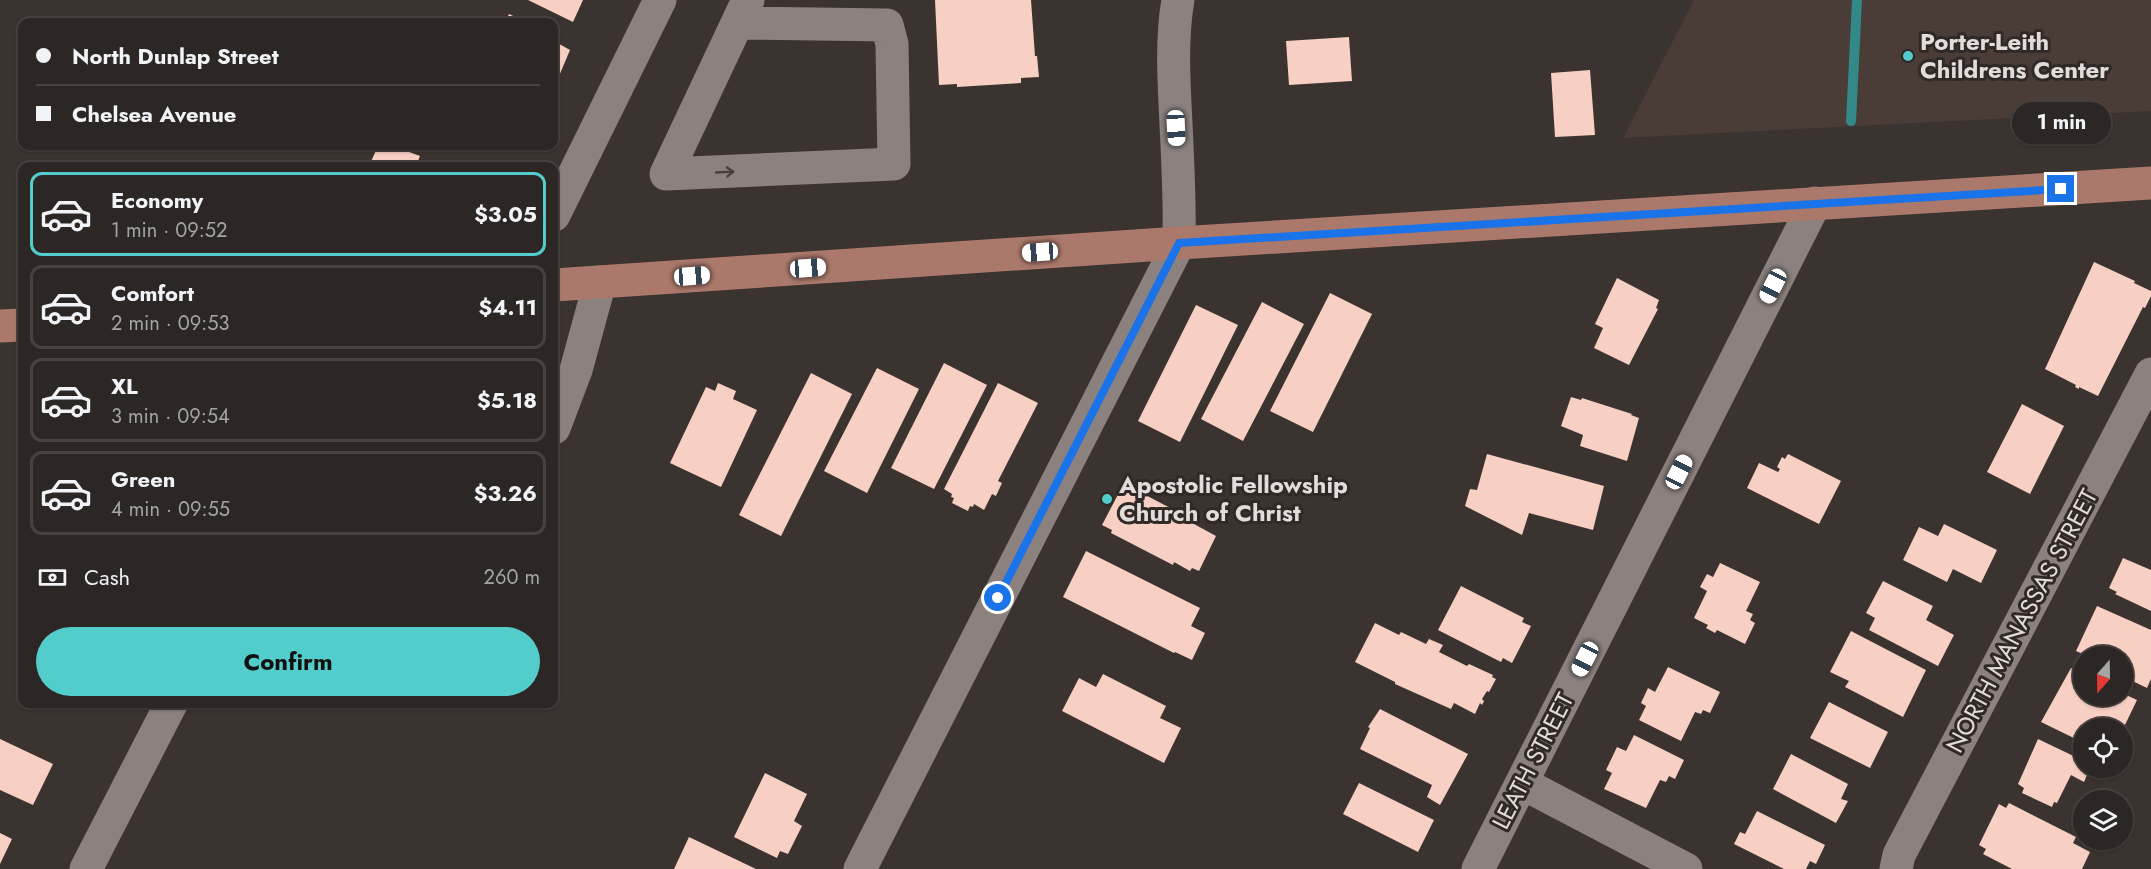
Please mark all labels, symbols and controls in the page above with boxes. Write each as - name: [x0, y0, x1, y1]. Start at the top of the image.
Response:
- place label: Porter-Leith Childrens Center: [1920, 24, 2109, 87]
- text: North Dunlap Street: [72, 40, 279, 72]
- marker: Porter-Leith Childrens Center: [1901, 49, 1915, 63]
- text: Chelsea Avenue: [72, 98, 236, 130]
- callout: 1 min: [2012, 102, 2110, 144]
- text: 1 min: [2037, 108, 2086, 137]
- car: [1166, 110, 1186, 146]
- one-way arrow: [714, 166, 734, 177]
- route end: [2047, 175, 2074, 202]
- text: Economy: [111, 184, 203, 216]
- icon: car: [39, 187, 93, 241]
- text: $3.05: [474, 198, 537, 230]
- text: 1 min · 09:52: [111, 216, 227, 245]
- car: [1021, 242, 1059, 262]
- car: [789, 258, 827, 278]
- car: [673, 266, 711, 286]
- car: [1757, 266, 1789, 306]
- text: Comfort: [111, 277, 194, 309]
- icon: car: [39, 280, 93, 334]
- text: $4.11: [478, 291, 537, 323]
- text: 2 min · 09:53: [111, 309, 229, 338]
- text: XL: [111, 370, 138, 402]
- icon: car: [39, 373, 93, 427]
- text: $5.18: [477, 384, 537, 416]
- text: 3 min · 09:54: [111, 402, 230, 431]
- car: [1663, 452, 1695, 492]
- text: Green: [111, 463, 175, 495]
- icon: car: [39, 466, 93, 520]
- place label: Apostolic Fellowship Church of Christ: [1118, 467, 1348, 530]
- text: $3.26: [474, 477, 537, 509]
- street label: NORTH MANASSAS STREET: [1937, 483, 2106, 759]
- marker: Apostolic Fellowship Church of Christ: [1100, 492, 1114, 506]
- text: 4 min · 09:55: [111, 495, 230, 524]
- icon: cash: [36, 561, 69, 594]
- text: Cash: [84, 561, 130, 593]
- text: 260 m: [484, 563, 540, 592]
- route start: [984, 584, 1011, 611]
- button: Confirm: [36, 627, 540, 696]
- car: [1569, 639, 1601, 679]
- north arrow: [2073, 646, 2133, 706]
- map controls: [2073, 646, 2133, 850]
- street label: LEATH STREET: [1483, 686, 1582, 835]
- button: locate: [2073, 718, 2133, 778]
- button: layers: [2073, 790, 2133, 850]

